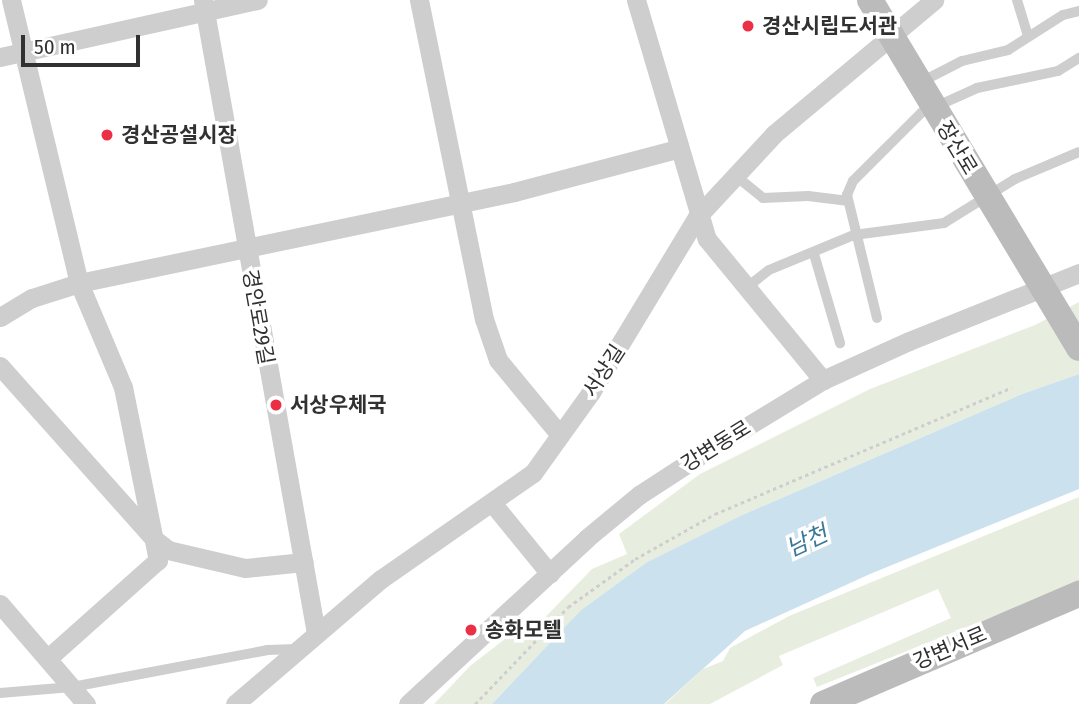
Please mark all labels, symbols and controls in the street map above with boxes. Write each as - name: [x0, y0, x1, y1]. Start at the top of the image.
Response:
- place label: 경산시립도서관: [762, 13, 897, 39]
- marker: 경산시립도서관: [740, 18, 756, 34]
- scale bar: [24, 21, 144, 65]
- text: 50 m: [34, 34, 76, 60]
- street label: 장산로: [931, 117, 983, 179]
- place label: 경산공설시장: [121, 122, 237, 148]
- marker: 경산공설시장: [99, 127, 115, 143]
- street label: 경안로29길: [237, 267, 279, 367]
- street label: 서상길: [578, 340, 630, 402]
- place label: 서상우체국: [290, 392, 387, 418]
- marker: 서상우체국: [268, 397, 284, 413]
- street label: 강변동로: [677, 415, 755, 477]
- water label: 남천: [782, 520, 832, 562]
- place label: 송화모텔: [485, 617, 562, 643]
- street label: 강변서로: [910, 621, 990, 675]
- marker: 송화모텔: [463, 622, 479, 638]

